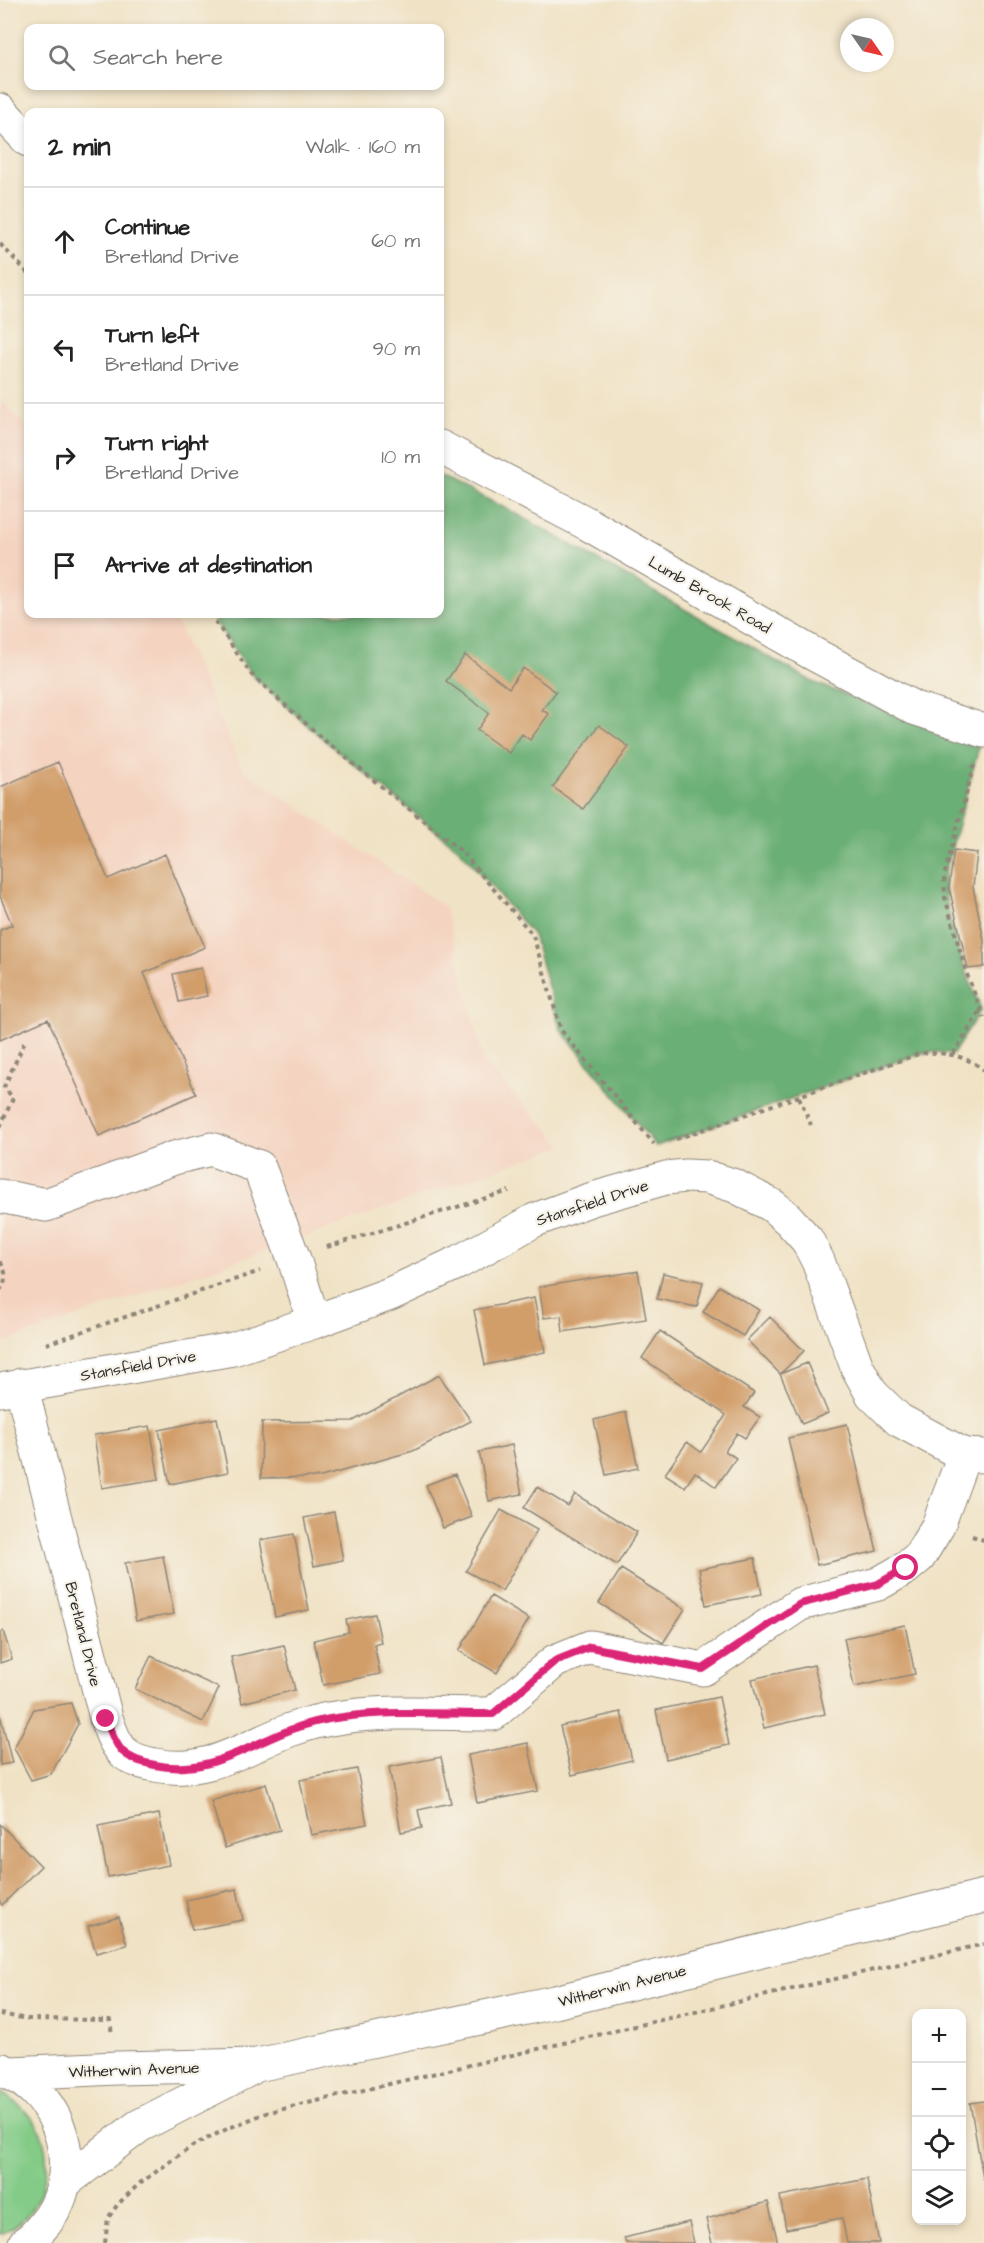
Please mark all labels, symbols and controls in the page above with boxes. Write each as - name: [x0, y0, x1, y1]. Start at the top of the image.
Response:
- north arrow: [840, 18, 894, 72]
- search box: [24, 24, 444, 90]
- icon: search: [45, 41, 78, 74]
- text: Search here: [93, 42, 223, 73]
- text: 2 min: [48, 129, 110, 165]
- text: Walk · 160 m: [305, 133, 420, 161]
- text: Continue: [105, 212, 190, 243]
- icon: ahead: [48, 225, 81, 258]
- text: 60 m: [371, 227, 420, 255]
- text: Bretland Drive: [105, 243, 239, 271]
- text: Turn left: [105, 320, 199, 351]
- icon: left: [48, 333, 81, 366]
- text: 90 m: [372, 335, 420, 363]
- text: Bretland Drive: [105, 351, 239, 379]
- text: Turn right: [105, 428, 208, 459]
- icon: right: [48, 441, 81, 474]
- text: 10 m: [381, 443, 420, 471]
- text: Bretland Drive: [105, 459, 239, 487]
- icon: arrive: [48, 549, 81, 582]
- text: Arrive at destination: [105, 550, 312, 581]
- street label: Lumb Brook Road: [644, 551, 775, 639]
- street label: Stansfield Drive: [533, 1174, 652, 1232]
- street label: Stansfield Drive: [79, 1345, 198, 1387]
- route start: [892, 1554, 918, 1580]
- street label: Bretland Drive: [59, 1580, 107, 1689]
- route end: [92, 1705, 118, 1731]
- street label: Witherwin Avenue: [556, 1959, 689, 2013]
- map controls: [912, 2009, 966, 2225]
- button: +: [912, 2009, 966, 2063]
- street label: Witherwin Avenue: [68, 2057, 200, 2083]
- button: −: [912, 2063, 966, 2117]
- button: locate: [912, 2117, 966, 2171]
- button: layers: [912, 2171, 966, 2225]

